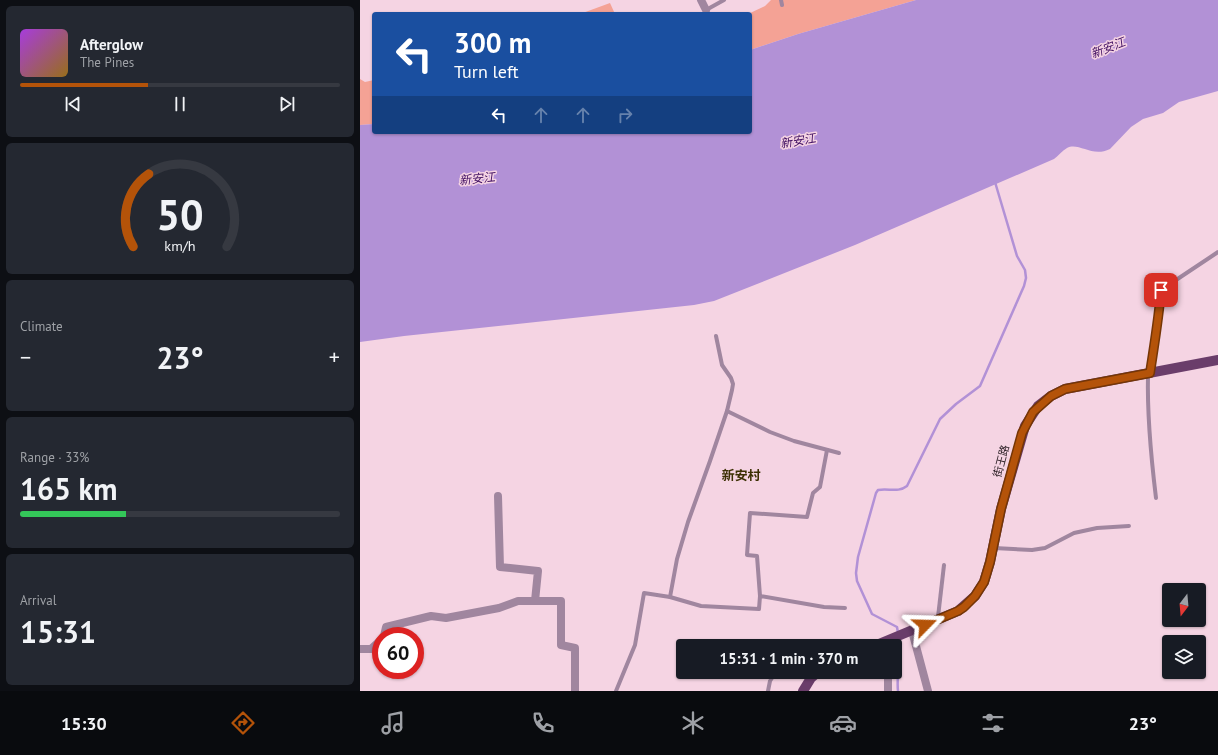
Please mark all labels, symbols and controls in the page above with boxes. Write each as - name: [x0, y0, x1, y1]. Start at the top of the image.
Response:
- text: 300 m: [454, 24, 531, 61]
- icon: left: [388, 28, 440, 80]
- water label: 新安江: [1088, 33, 1129, 61]
- text: Afterglow: [80, 35, 143, 54]
- text: The Pines: [80, 54, 134, 71]
- text: Turn left: [454, 60, 519, 83]
- icon: previous: [62, 93, 84, 115]
- icon: pause: [169, 93, 191, 115]
- icon: next: [276, 93, 298, 115]
- icon: left: [488, 104, 510, 126]
- icon: ahead: [530, 104, 552, 126]
- icon: ahead: [572, 104, 594, 126]
- icon: right: [614, 104, 636, 126]
- water label: 新安江: [779, 130, 819, 151]
- water label: 新安江: [458, 169, 498, 188]
- text: 50: [156, 187, 204, 240]
- text: km/h: [164, 235, 196, 254]
- pin: [1144, 273, 1178, 307]
- icon: arrive: [1150, 279, 1172, 301]
- text: Climate: [20, 318, 63, 335]
- text: 23°: [156, 338, 204, 377]
- text: −: [20, 343, 31, 371]
- text: +: [329, 343, 340, 371]
- street label: 街王路: [990, 443, 1012, 479]
- text: Range · 33%: [20, 449, 89, 466]
- district label: 新安村: [721, 467, 761, 484]
- text: 165 km: [20, 469, 118, 508]
- north arrow: [1162, 583, 1206, 627]
- map controls: [1162, 583, 1206, 679]
- text: Arrival: [20, 592, 56, 609]
- position arrow: [904, 604, 946, 646]
- text: 15:31: [20, 612, 96, 651]
- speed limit sign: 60: [372, 627, 424, 679]
- button: layers: [1162, 635, 1206, 679]
- text: 15:31 · 1 min · 370 m: [720, 649, 858, 668]
- icon: directions: [229, 709, 257, 737]
- icon: music: [379, 709, 407, 737]
- icon: phone: [529, 709, 557, 737]
- icon: climate: [679, 709, 707, 737]
- icon: car: [829, 709, 857, 737]
- icon: filters: [979, 709, 1007, 737]
- text: 15:30: [61, 712, 107, 735]
- text: 23°: [1129, 712, 1157, 735]

